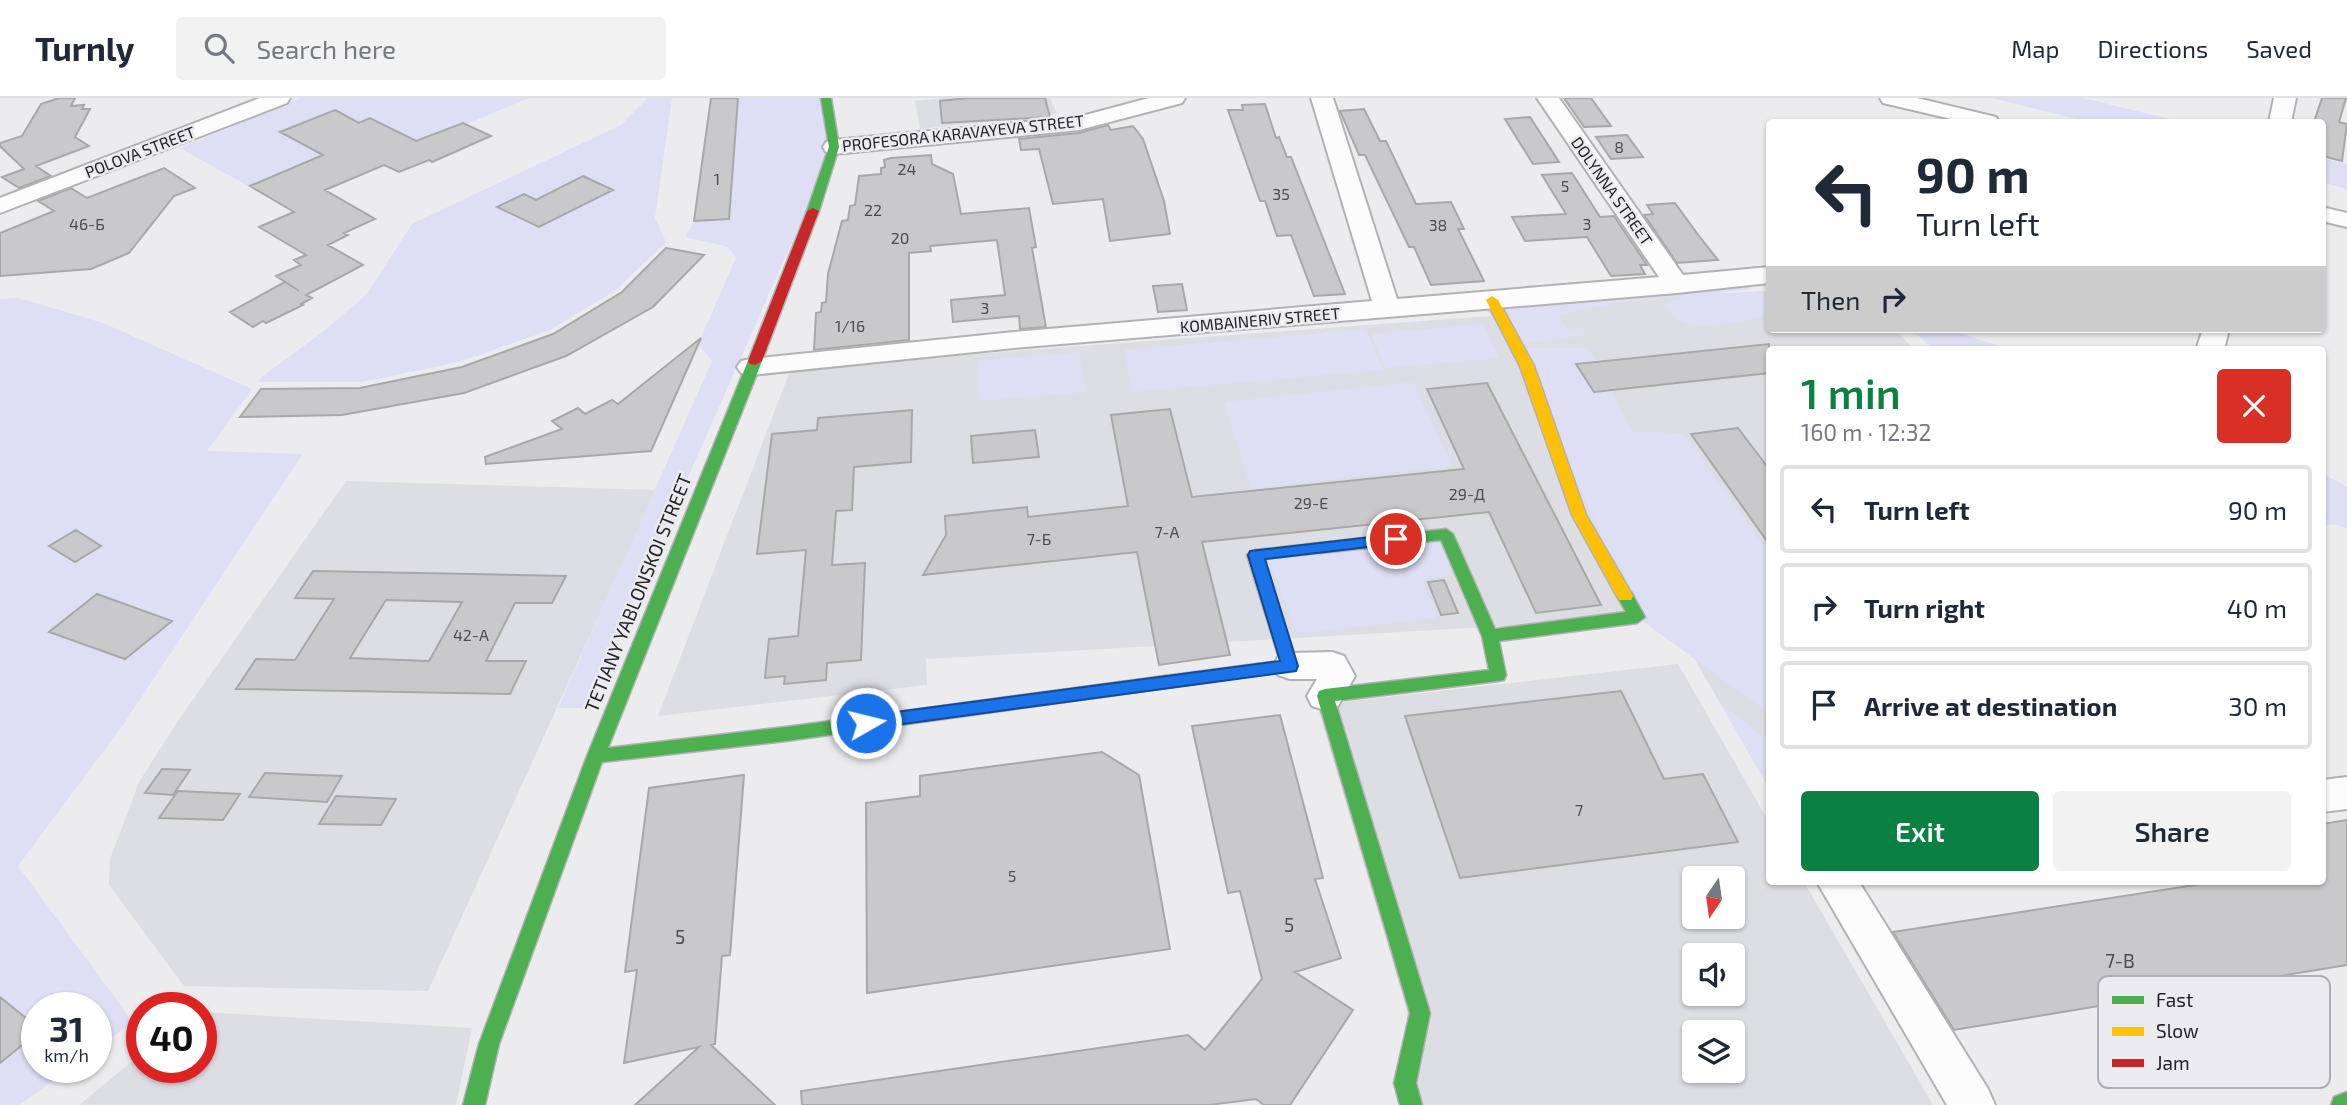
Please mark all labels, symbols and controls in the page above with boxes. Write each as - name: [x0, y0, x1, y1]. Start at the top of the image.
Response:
- search box: [176, 17, 666, 80]
- text: Turnly: [35, 28, 134, 68]
- icon: search: [200, 29, 238, 67]
- text: Search here: [256, 33, 396, 64]
- text: Map: [2011, 34, 2059, 63]
- text: Directions: [2097, 34, 2208, 63]
- text: Saved: [2246, 34, 2312, 63]
- street label: PROFESORA KARAVAYEVA STREET: [841, 110, 1085, 155]
- street label: POLOVA STREET: [82, 122, 198, 181]
- street label: DOLYNNA STREET: [1568, 133, 1657, 249]
- house number: 8: [1614, 137, 1624, 156]
- text: 90 m: [1916, 144, 2030, 203]
- icon: left: [1801, 147, 1892, 238]
- house number: 24: [898, 159, 917, 178]
- house number: 1: [714, 169, 720, 188]
- house number: 5: [1561, 176, 1569, 195]
- house number: 35: [1272, 184, 1290, 203]
- house number: 22: [864, 200, 882, 219]
- text: Turn left: [1916, 204, 2040, 242]
- house number: 46-Б: [69, 214, 105, 233]
- house number: 3: [1583, 214, 1591, 233]
- house number: 38: [1429, 215, 1447, 234]
- house number: 20: [891, 228, 909, 247]
- icon: right: [1874, 280, 1912, 318]
- text: Then: [1801, 284, 1860, 315]
- house number: 3: [981, 298, 989, 317]
- street label: KOMBAINERIV STREET: [1179, 303, 1341, 336]
- house number: 1/16: [835, 316, 865, 335]
- text: 1 min: [1801, 367, 1901, 417]
- button: close: [2217, 369, 2291, 443]
- text: 160 m · 12:32: [1801, 418, 1931, 446]
- street label: TETIANY YABLONSKOI STREET: [579, 470, 696, 715]
- house number: 29-Д: [1449, 484, 1485, 503]
- icon: left: [1805, 490, 1843, 528]
- house number: 29-Е: [1294, 493, 1328, 512]
- text: Turn left: [1864, 494, 1970, 525]
- text: 90 m: [2228, 494, 2287, 525]
- pin: [1366, 509, 1426, 569]
- icon: arrive: [1377, 520, 1415, 558]
- house number: 7-А: [1155, 522, 1180, 541]
- house number: 7-Б: [1027, 529, 1051, 548]
- icon: right: [1805, 588, 1843, 626]
- text: Turn right: [1864, 592, 1985, 623]
- text: 40 m: [2227, 592, 2287, 623]
- house number: 42-А: [453, 625, 489, 644]
- position arrow: [829, 686, 903, 760]
- icon: arrive: [1805, 686, 1843, 724]
- text: Arrive at destination: [1864, 690, 2117, 721]
- text: 30 m: [2228, 690, 2287, 721]
- button: Exit: [1801, 791, 2039, 871]
- button: Share: [2053, 791, 2291, 871]
- house number: 7: [1575, 800, 1583, 819]
- house number: 5: [1008, 866, 1016, 885]
- north arrow: [1682, 866, 1745, 929]
- map controls: [1682, 866, 1745, 1083]
- house number: 5: [1284, 913, 1294, 936]
- house number: 5: [675, 925, 685, 948]
- button: sound: [1682, 943, 1745, 1006]
- house number: 7-В: [2105, 949, 2135, 972]
- legend: [2098, 976, 2330, 1088]
- text: Fast: [2156, 988, 2193, 1011]
- speed limit sign: 40: [126, 992, 217, 1083]
- text: 31: [49, 1007, 84, 1049]
- text: Slow: [2156, 1019, 2199, 1042]
- button: layers: [1682, 1020, 1745, 1083]
- text: km/h: [44, 1044, 89, 1066]
- text: Jam: [2156, 1051, 2190, 1074]

